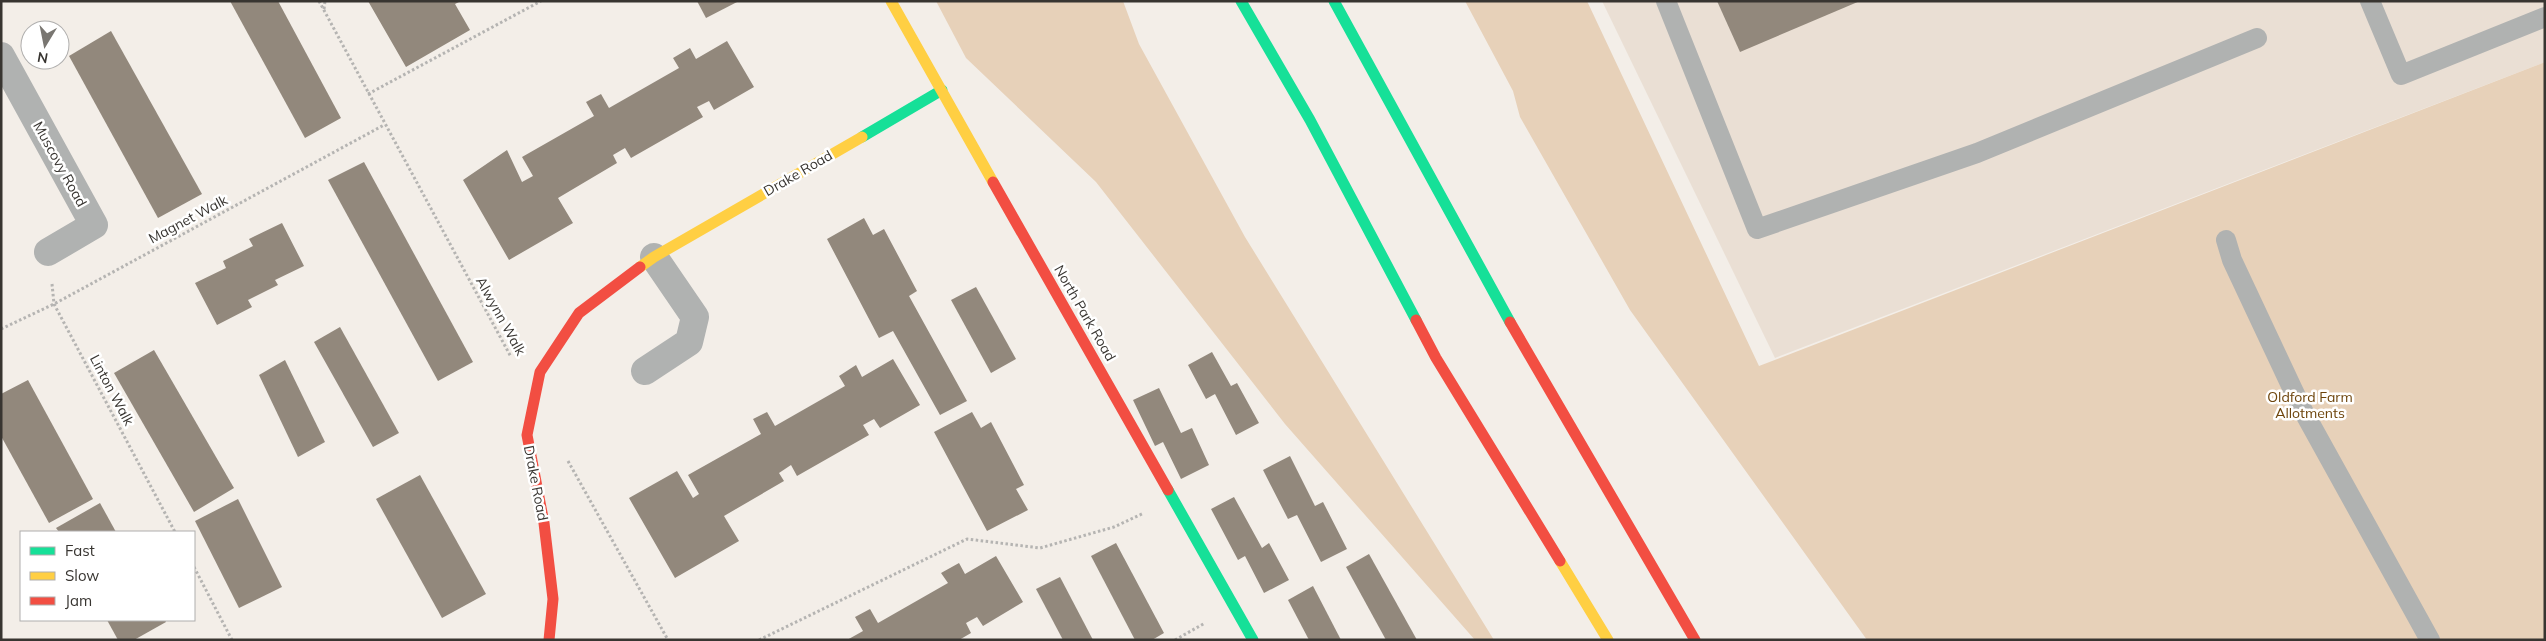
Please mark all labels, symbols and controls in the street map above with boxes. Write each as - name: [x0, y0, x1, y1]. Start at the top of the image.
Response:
- north arrow: [20, 20, 70, 70]
- text: N: [36, 48, 50, 68]
- street label: Muscovy Road: [29, 118, 91, 210]
- street label: Drake Road: [760, 146, 836, 200]
- street label: Magnet Walk: [145, 190, 231, 247]
- street label: North Park Road: [1050, 262, 1120, 364]
- street label: Alwynn Walk: [472, 274, 530, 359]
- street label: Linton Walk: [86, 352, 139, 429]
- park label: Oldford Farm Allotments: [2267, 388, 2353, 422]
- street label: Drake Road: [520, 444, 552, 522]
- legend: [20, 531, 195, 621]
- text: Fast: [65, 541, 95, 560]
- text: Slow: [65, 566, 99, 585]
- text: Jam: [65, 591, 92, 610]

